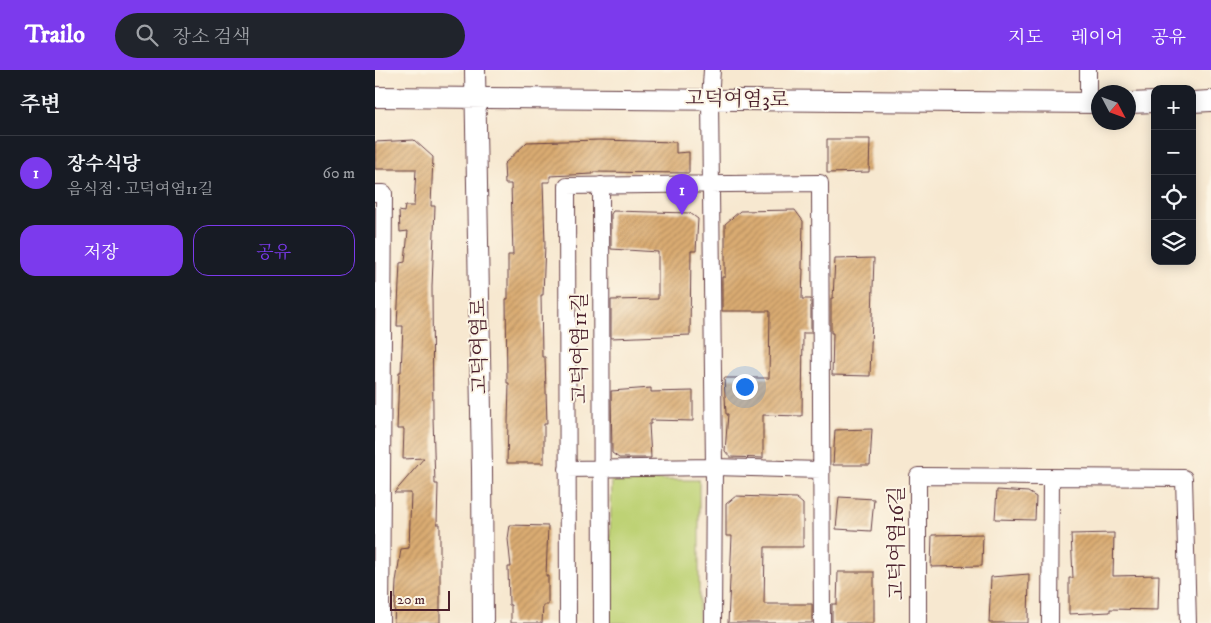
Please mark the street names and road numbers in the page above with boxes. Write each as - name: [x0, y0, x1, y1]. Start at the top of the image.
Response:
- street label: 고덕여염3로: [685, 87, 789, 113]
- street label: 고덕여염11길: [568, 292, 593, 404]
- street label: 고덕여염로: [467, 297, 493, 395]
- street label: 고덕여염16길: [885, 486, 910, 600]

